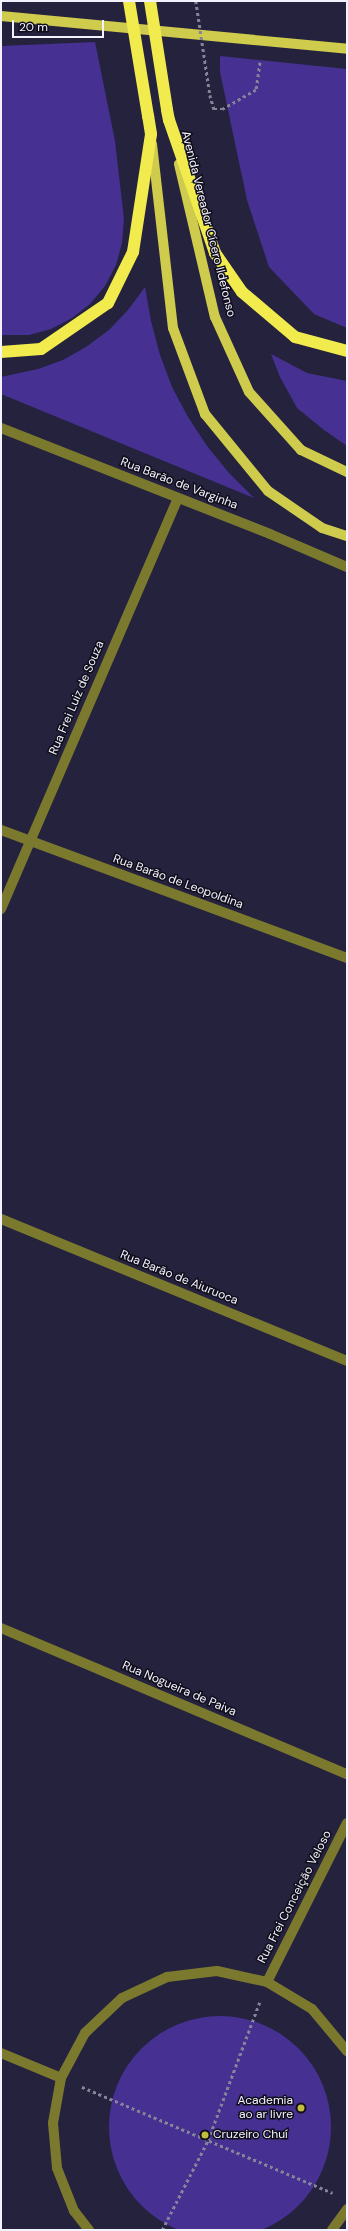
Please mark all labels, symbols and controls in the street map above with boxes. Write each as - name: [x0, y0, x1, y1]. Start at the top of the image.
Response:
- scale bar: [14, 12, 106, 38]
- text: 20 m: [19, 19, 48, 35]
- street label: Avenida Vereador Cícero Ildefonso: [178, 129, 238, 319]
- street label: Rua Barão de Varginha: [118, 455, 240, 513]
- street label: Rua Frei Luiz de Souza: [46, 639, 108, 757]
- street label: Rua Barão de Leopoldina: [111, 852, 245, 912]
- street label: Rua Barão de Aiuruoca: [118, 1248, 240, 1308]
- street label: Rua Nogueira de Paiva: [120, 1658, 238, 1720]
- street label: Rua Frei Conceição Veloso: [255, 1828, 335, 1966]
- place label: Academia ao ar livre: [238, 2094, 293, 2122]
- marker: Academia ao ar livre: [296, 2103, 306, 2113]
- place label: Cruzeiro Chuí: [213, 2128, 288, 2142]
- marker: Cruzeiro Chuí: [200, 2130, 210, 2140]

